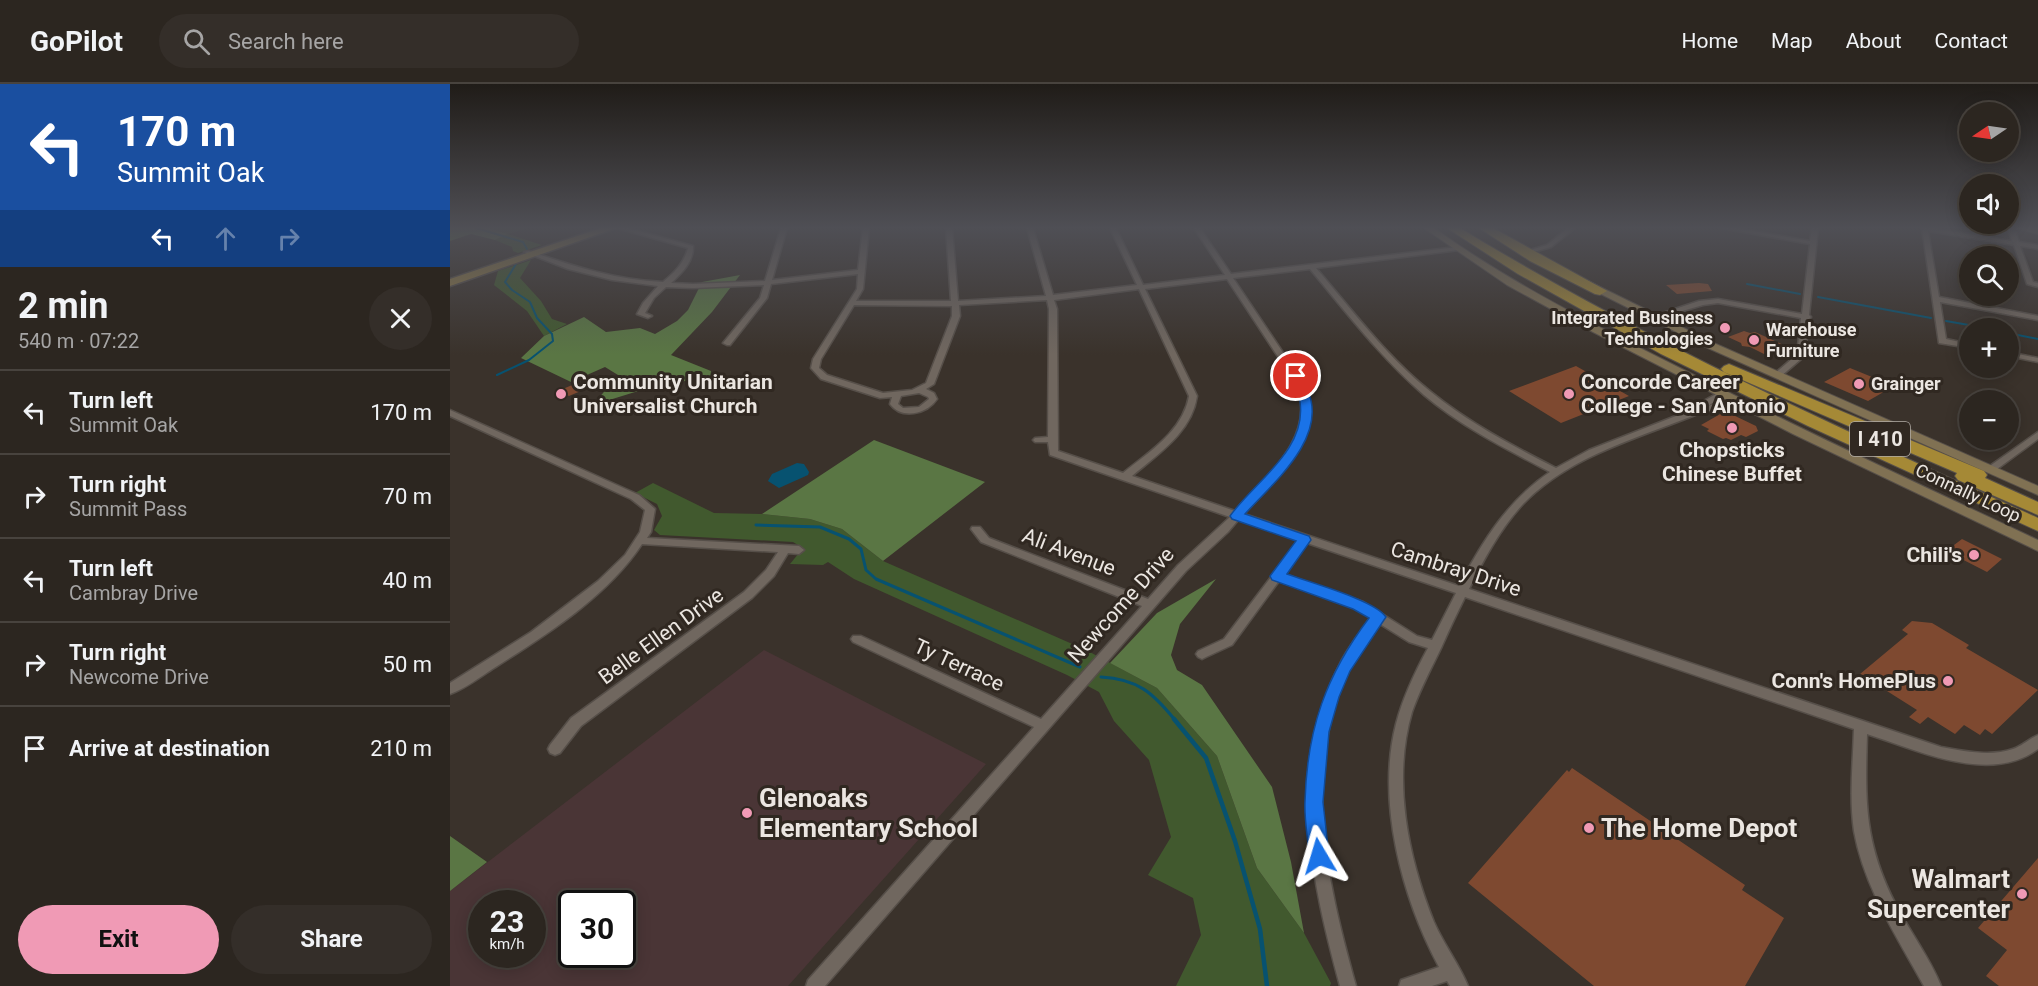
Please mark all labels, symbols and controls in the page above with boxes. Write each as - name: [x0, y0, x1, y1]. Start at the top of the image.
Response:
- search box: [159, 14, 579, 68]
- text: GoPilot: [30, 25, 123, 58]
- icon: search: [180, 25, 213, 58]
- text: Search here: [228, 29, 344, 54]
- text: Home: [1682, 29, 1738, 53]
- text: Map: [1771, 29, 1813, 53]
- text: About: [1846, 29, 1902, 53]
- text: Contact: [1935, 29, 2008, 53]
- north arrow: [1959, 102, 2019, 162]
- map controls: [1959, 102, 2019, 450]
- text: 170 m: [117, 107, 236, 156]
- icon: left: [18, 108, 96, 186]
- text: Summit Oak: [117, 157, 264, 189]
- button: sound: [1959, 174, 2019, 234]
- icon: left: [146, 222, 179, 255]
- icon: ahead: [209, 222, 242, 255]
- icon: right: [272, 222, 305, 255]
- button: search: [1959, 246, 2019, 306]
- text: 2 min: [18, 285, 109, 327]
- button: close: [369, 287, 432, 350]
- place label: Integrated Business Technologies: [1551, 307, 1713, 349]
- button: +: [1959, 318, 2019, 378]
- place label: Warehouse Furniture: [1766, 319, 1857, 361]
- marker: Integrated Business Technologies: [1718, 321, 1732, 335]
- text: 540 m · 07:22: [18, 329, 139, 353]
- marker: Warehouse Furniture: [1747, 333, 1761, 347]
- pin: [1270, 350, 1321, 401]
- icon: arrive: [1279, 359, 1312, 392]
- place label: Community Unitarian Universalist Church: [573, 370, 773, 418]
- place label: Concorde Career College - San Antonio: [1581, 370, 1786, 418]
- place label: Grainger: [1871, 373, 1941, 394]
- marker: Grainger: [1852, 377, 1866, 391]
- marker: Community Unitarian Universalist Church: [554, 387, 568, 401]
- marker: Concorde Career College - San Antonio: [1562, 387, 1576, 401]
- text: Turn left: [69, 388, 153, 413]
- button: −: [1959, 390, 2019, 450]
- icon: left: [18, 396, 51, 429]
- text: 170 m: [370, 400, 432, 425]
- text: Summit Oak: [69, 413, 178, 437]
- marker: Chopsticks Chinese Buffet: [1725, 421, 1739, 435]
- road number: I 410: [1850, 422, 1910, 456]
- place label: Chopsticks Chinese Buffet: [1662, 438, 1802, 486]
- street label: Connally Loop: [1912, 459, 2024, 526]
- text: Turn right: [69, 472, 166, 497]
- icon: right: [18, 480, 51, 513]
- text: 70 m: [383, 484, 432, 509]
- text: Summit Pass: [69, 497, 187, 521]
- street label: Ali Avenue: [1019, 523, 1119, 581]
- street label: Cambray Drive: [1388, 537, 1524, 601]
- street label: Newcome Drive: [1063, 542, 1179, 668]
- place label: Chili's: [1907, 543, 1962, 567]
- marker: Chili's: [1967, 548, 1981, 562]
- text: Turn left: [69, 556, 153, 581]
- icon: left: [18, 564, 51, 597]
- text: 40 m: [383, 568, 432, 593]
- text: Cambray Drive: [69, 581, 198, 605]
- street label: Belle Ellen Drive: [594, 583, 728, 689]
- street label: Ty Terrace: [910, 634, 1008, 696]
- text: Turn right: [69, 640, 166, 665]
- icon: right: [18, 648, 51, 681]
- text: 50 m: [383, 652, 432, 677]
- text: Newcome Drive: [69, 665, 209, 689]
- place label: Conn's HomePlus: [1771, 669, 1936, 693]
- marker: Conn's HomePlus: [1941, 674, 1955, 688]
- icon: arrive: [18, 732, 51, 765]
- text: Arrive at destination: [69, 736, 270, 761]
- text: 210 m: [370, 736, 432, 761]
- place label: Glenoaks Elementary School: [759, 783, 978, 843]
- marker: Glenoaks Elementary School: [740, 806, 754, 820]
- place label: The Home Depot: [1601, 813, 1797, 843]
- marker: The Home Depot: [1582, 821, 1596, 835]
- position arrow: [1287, 824, 1351, 888]
- place label: Walmart Supercenter: [1867, 864, 2010, 924]
- marker: Walmart Supercenter: [2015, 887, 2029, 901]
- speed limit sign: 30: [558, 890, 636, 968]
- text: 23: [490, 904, 524, 939]
- button: Exit: [18, 905, 219, 974]
- button: Share: [231, 905, 432, 974]
- text: km/h: [489, 935, 525, 953]

